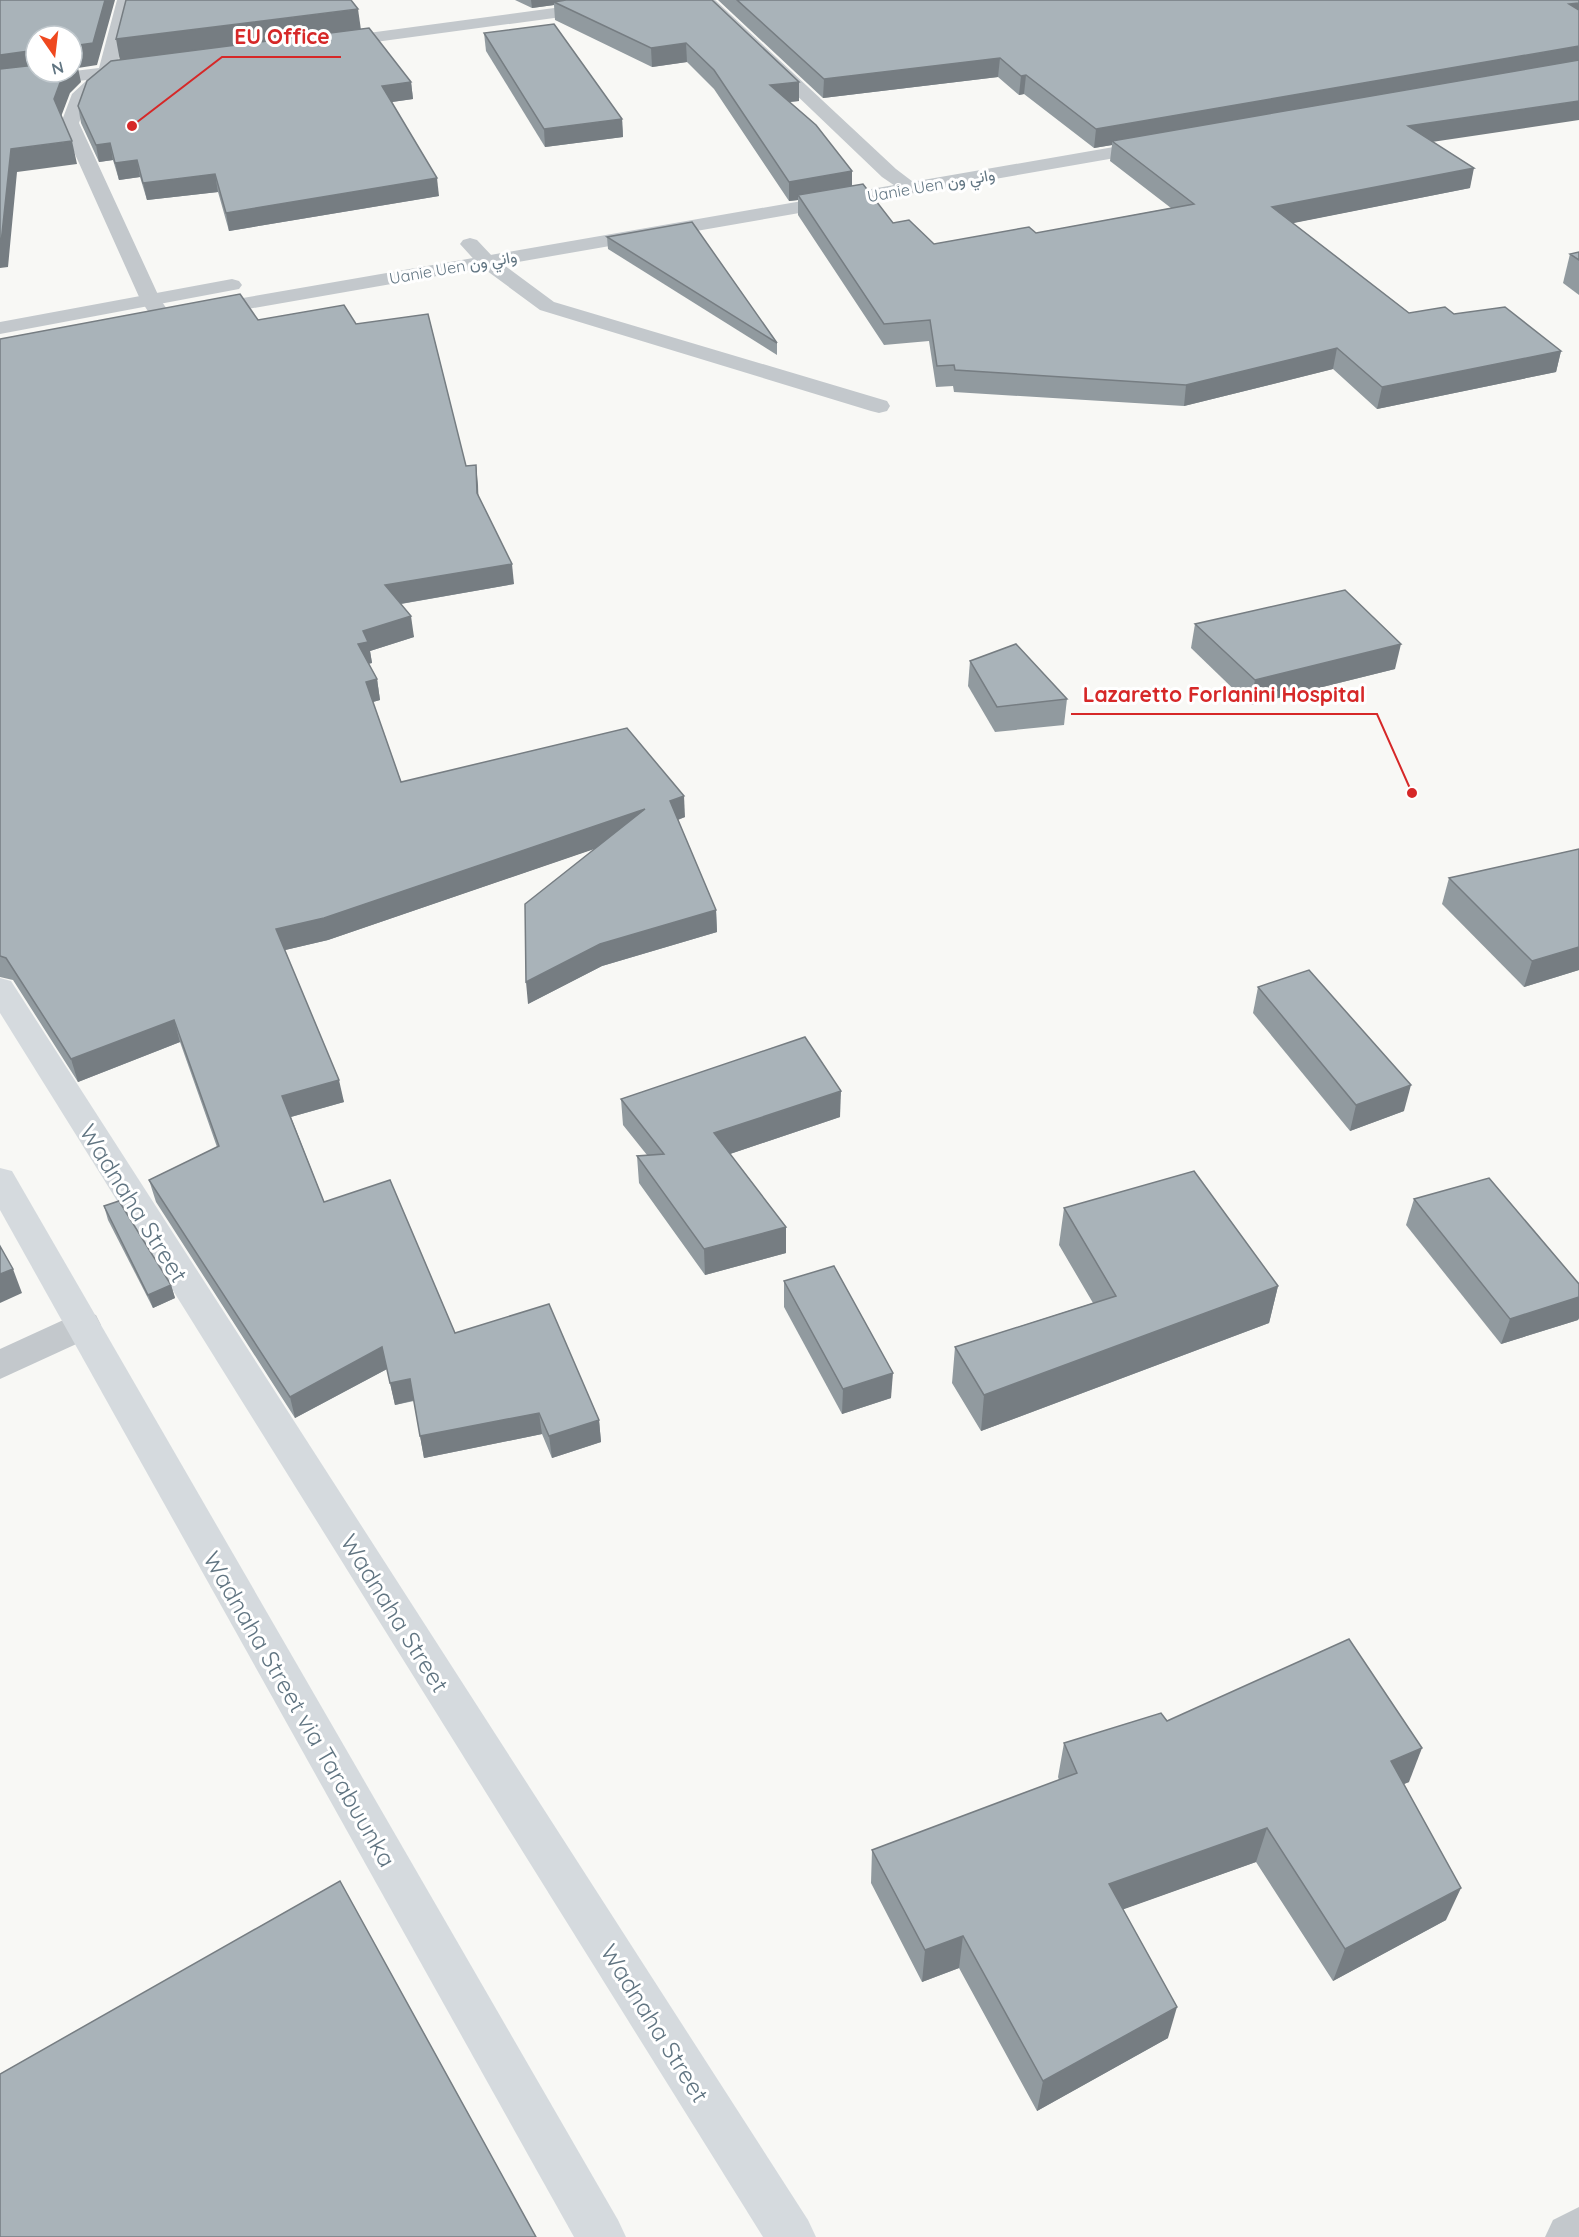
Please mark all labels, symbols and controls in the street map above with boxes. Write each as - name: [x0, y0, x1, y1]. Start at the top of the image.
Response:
- callout: EU Office: [222, 18, 341, 57]
- text: EU Office: [234, 23, 330, 49]
- north arrow: [24, 24, 84, 84]
- text: N: [50, 57, 66, 80]
- street label: Uanie Uen واني ون: [866, 164, 997, 210]
- street label: Uanie Uen واني ون: [388, 246, 519, 292]
- callout: Lazaretto Forlanini Hospital: [1071, 675, 1377, 714]
- text: Lazaretto Forlanini Hospital: [1083, 681, 1365, 707]
- street label: Wadnaha Street: [73, 1118, 195, 1288]
- street label: Wadnaha Street: [334, 1528, 456, 1698]
- street label: Wadnaha Street via Tarabuunka: [197, 1546, 403, 1872]
- street label: Wadnaha Street: [594, 1938, 716, 2108]

